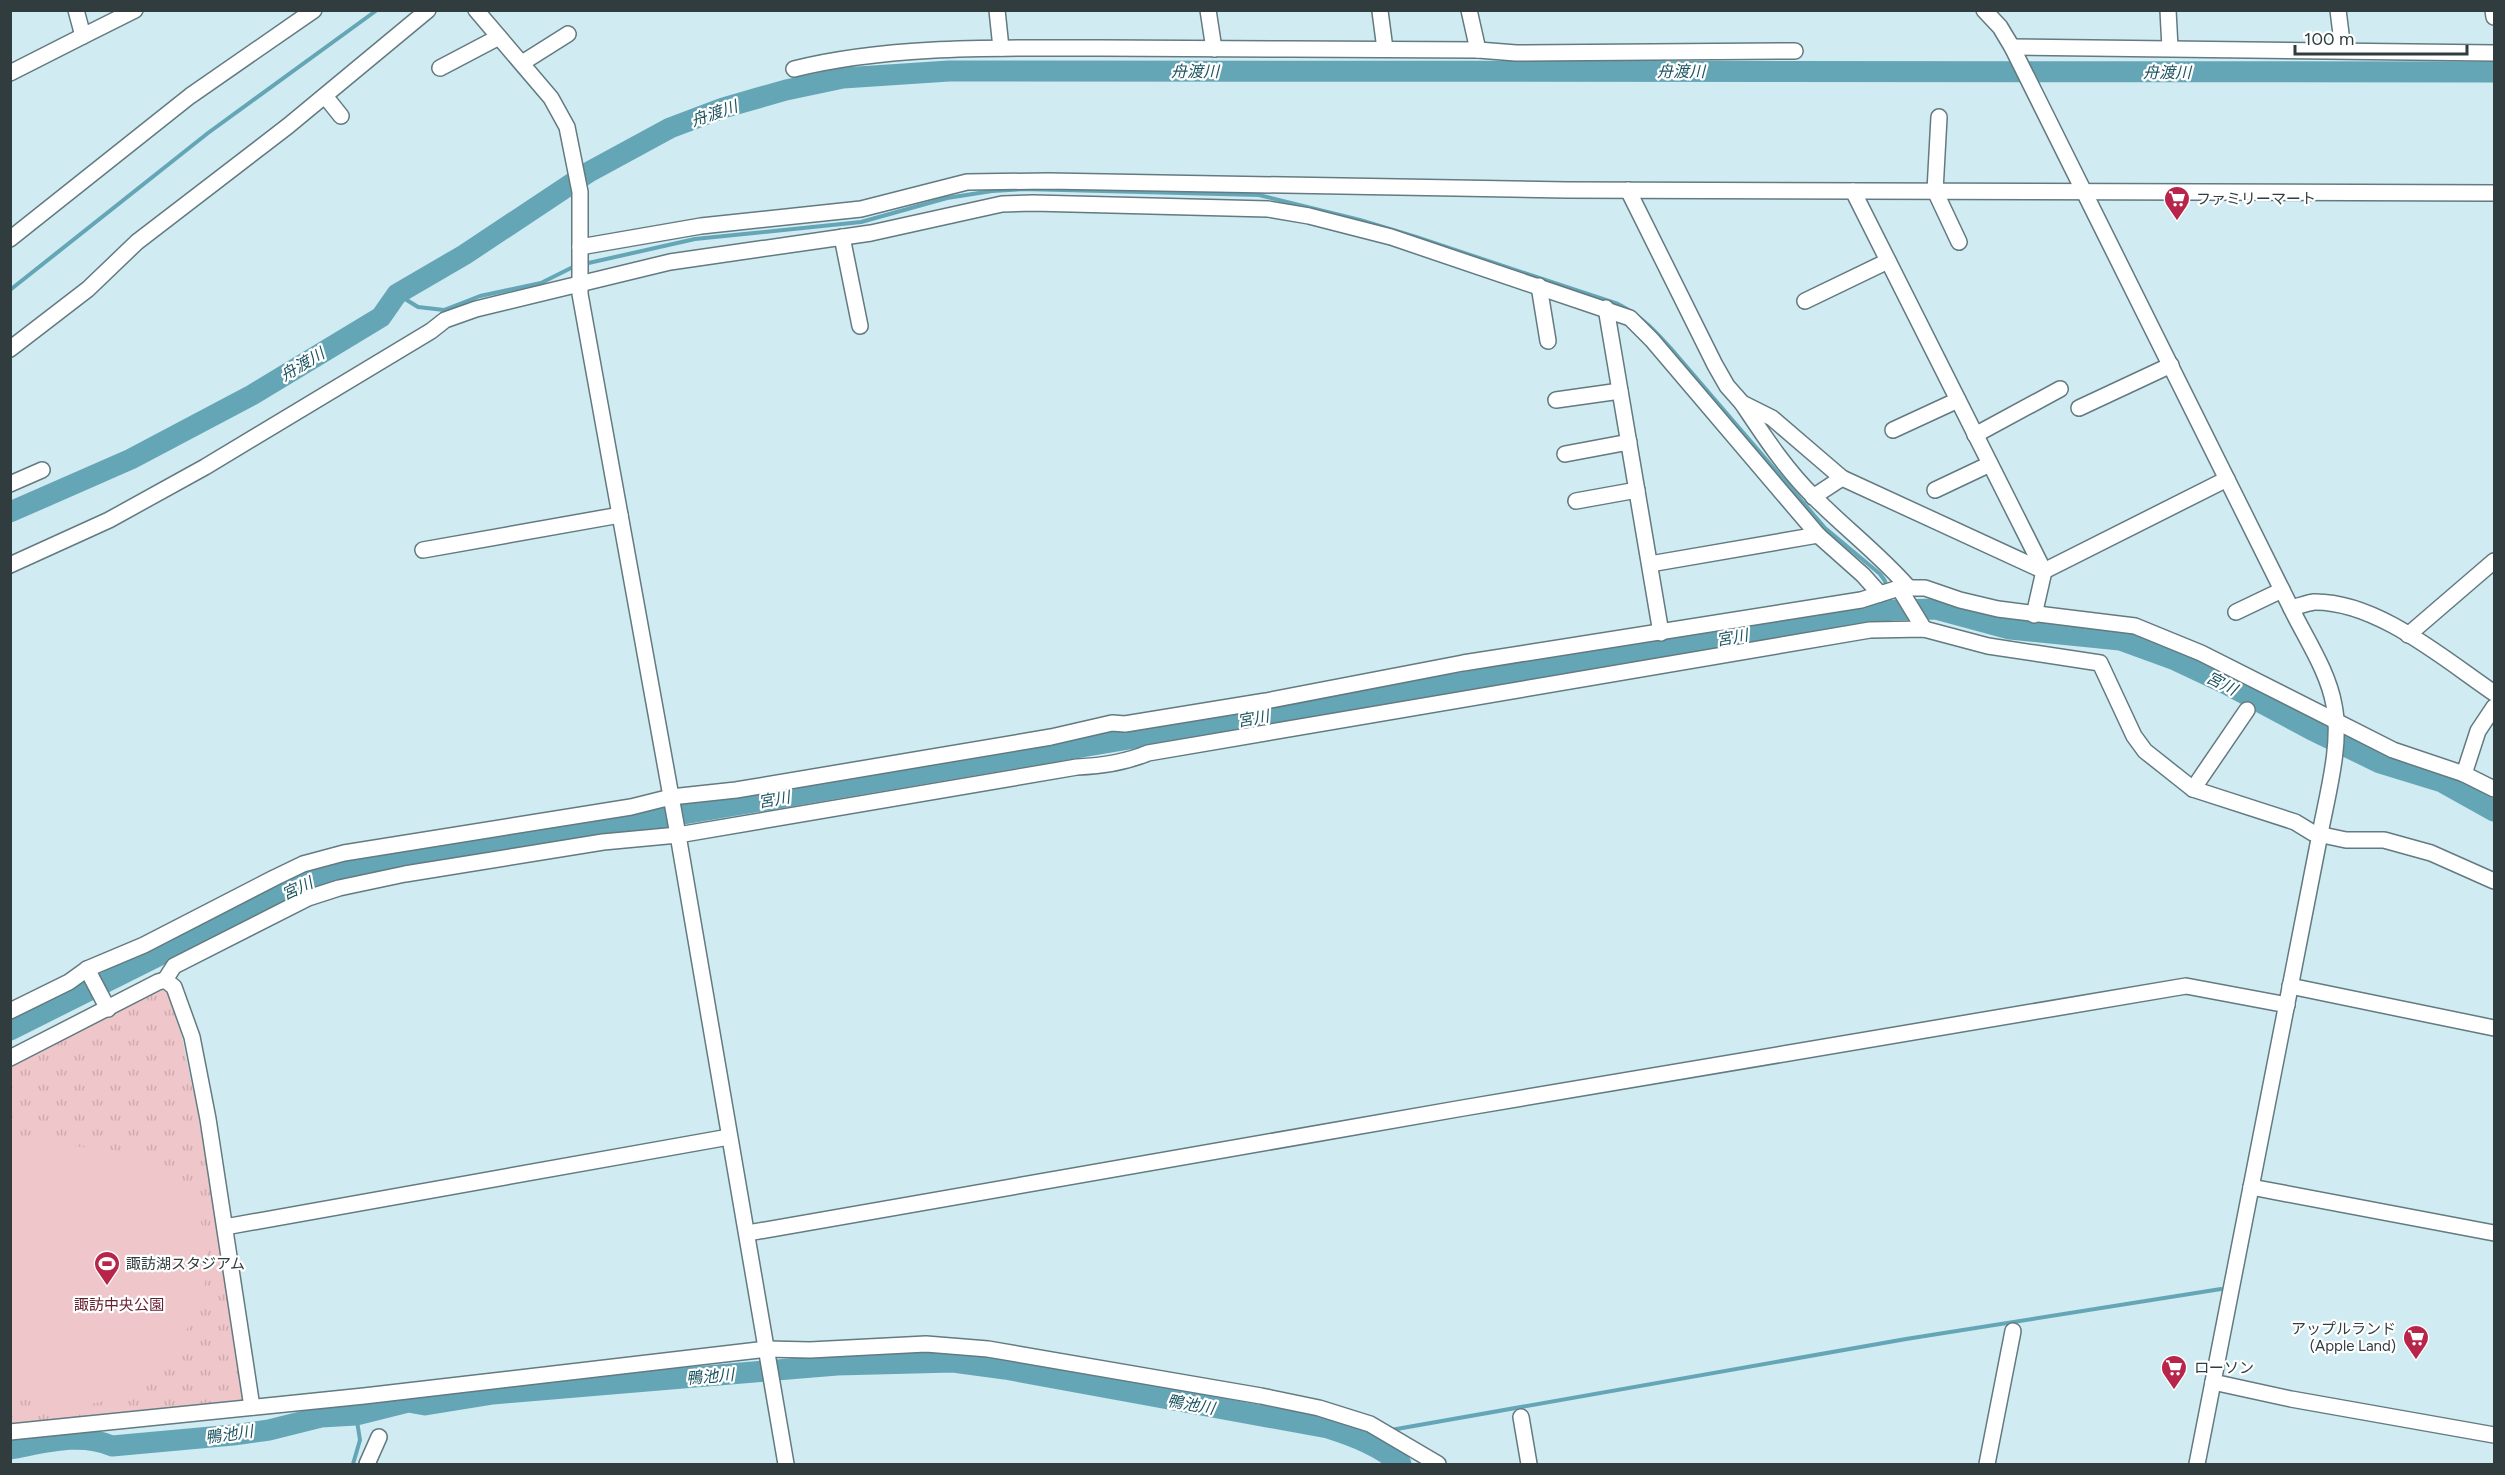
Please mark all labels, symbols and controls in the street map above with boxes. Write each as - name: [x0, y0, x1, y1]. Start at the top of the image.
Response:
- scale bar: [2295, 18, 2468, 56]
- text: 100 m: [2304, 28, 2354, 50]
- water label: 舟渡川: [1171, 62, 1221, 81]
- water label: 舟渡川: [1657, 62, 1707, 81]
- water label: 舟渡川: [2143, 63, 2193, 82]
- water label: 舟渡川: [688, 96, 742, 130]
- supermarket icon: ファミリーマート: [2162, 184, 2192, 222]
- place label: ファミリーマート: [2196, 190, 2316, 208]
- water label: 舟渡川: [277, 343, 329, 385]
- water label: 宮川: [1715, 625, 1751, 650]
- water label: 宮川: [2203, 668, 2242, 700]
- water label: 宮川: [1236, 706, 1272, 731]
- water label: 宮川: [757, 787, 793, 812]
- water label: 宮川: [279, 872, 318, 904]
- sports icon: 諏訪湖スタジアム: [92, 1249, 122, 1287]
- place label: 諏訪湖スタジアム: [126, 1255, 245, 1273]
- park label: 諏訪中央公園: [74, 1296, 164, 1314]
- place label: アップルランド (Apple Land): [2291, 1320, 2396, 1355]
- supermarket icon: アップルランド (Apple Land): [2401, 1323, 2431, 1361]
- supermarket icon: ローソン: [2159, 1353, 2189, 1391]
- place label: ローソン: [2194, 1359, 2254, 1377]
- water label: 鴨池川: [685, 1365, 737, 1388]
- water label: 鴨池川: [1166, 1391, 1218, 1418]
- water label: 鴨池川: [204, 1421, 256, 1447]

